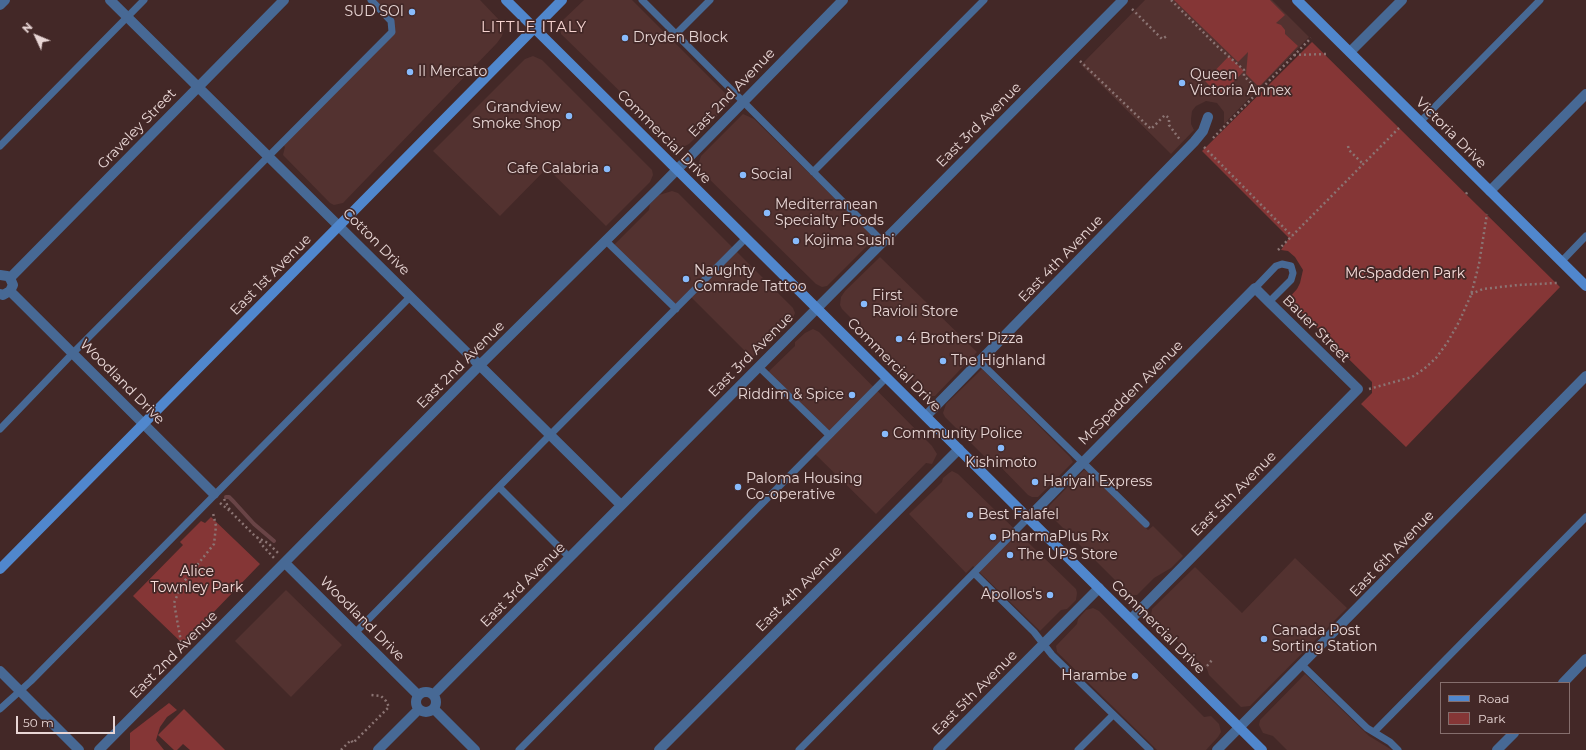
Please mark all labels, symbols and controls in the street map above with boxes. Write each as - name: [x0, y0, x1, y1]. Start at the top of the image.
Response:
- place label: SUD SOI: [344, 4, 404, 20]
- marker: SUD SOI: [407, 7, 417, 17]
- north arrow: [16, 16, 56, 56]
- district label: LITTLE ITALY: [481, 19, 587, 37]
- text: N: [19, 20, 35, 36]
- place label: Dryden Block: [633, 30, 728, 46]
- marker: Dryden Block: [620, 33, 630, 43]
- street label: East 2nd Avenue: [685, 45, 779, 141]
- place label: Il Mercato: [418, 64, 487, 80]
- marker: Il Mercato: [405, 67, 415, 77]
- place label: Queen Victoria Annex: [1190, 67, 1291, 100]
- marker: Queen Victoria Annex: [1177, 78, 1187, 88]
- street label: East 3rd Avenue: [933, 79, 1025, 171]
- street label: Graveley Street: [94, 85, 180, 173]
- street label: Commercial Drive: [614, 87, 714, 187]
- street label: Victoria Drive: [1412, 94, 1490, 172]
- place label: Grandview Smoke Shop: [472, 100, 561, 132]
- marker: Grandview Smoke Shop: [564, 111, 574, 121]
- place label: Cafe Calabria: [507, 161, 599, 177]
- marker: Cafe Calabria: [602, 164, 612, 174]
- place label: Social: [751, 167, 792, 183]
- marker: Social: [738, 170, 748, 180]
- place label: Mediterranean Specialty Foods: [775, 197, 884, 230]
- street label: Cotton Drive: [339, 205, 413, 279]
- marker: Mediterranean Specialty Foods: [762, 208, 772, 218]
- street label: East 4th Avenue: [1015, 212, 1107, 306]
- street label: East 1st Avenue: [227, 231, 315, 319]
- place label: Kojima Sushi: [804, 233, 895, 249]
- marker: Kojima Sushi: [791, 236, 801, 246]
- place label: Naughty Comrade Tattoo: [694, 263, 807, 296]
- park label: McSpadden Park: [1345, 266, 1465, 282]
- marker: Naughty Comrade Tattoo: [681, 274, 691, 284]
- place label: First Ravioli Store: [872, 288, 958, 320]
- street label: Bauer Street: [1279, 292, 1353, 366]
- marker: First Ravioli Store: [859, 299, 869, 309]
- street label: East 3rd Avenue: [705, 309, 797, 401]
- street label: Commercial Drive: [844, 315, 944, 415]
- street label: East 2nd Avenue: [414, 318, 508, 412]
- place label: 4 Brothers' Pizza: [907, 331, 1024, 347]
- marker: 4 Brothers' Pizza: [894, 334, 904, 344]
- street label: Woodland Drive: [76, 336, 168, 428]
- street label: McSpadden Avenue: [1075, 337, 1187, 449]
- place label: The Highland: [951, 353, 1046, 369]
- marker: The Highland: [938, 356, 948, 366]
- place label: Riddim & Spice: [738, 387, 844, 403]
- marker: Riddim & Spice: [847, 390, 857, 400]
- place label: Community Police: [893, 426, 1022, 442]
- marker: Community Police: [880, 429, 890, 439]
- marker: Kishimoto: [996, 443, 1006, 453]
- street label: East 5th Avenue: [1188, 448, 1280, 540]
- place label: Kishimoto: [965, 455, 1037, 471]
- place label: Paloma Housing Co-operative: [746, 471, 863, 504]
- place label: Hariyali Express: [1043, 474, 1152, 490]
- marker: Hariyali Express: [1030, 477, 1040, 487]
- marker: Paloma Housing Co-operative: [733, 482, 743, 492]
- place label: Best Falafel: [978, 507, 1059, 523]
- street label: East 6th Avenue: [1346, 507, 1438, 601]
- marker: Best Falafel: [965, 510, 975, 520]
- place label: PharmaPlus Rx: [1001, 529, 1109, 545]
- marker: PharmaPlus Rx: [988, 532, 998, 542]
- street label: East 3rd Avenue: [477, 539, 569, 631]
- street label: East 4th Avenue: [753, 543, 845, 635]
- place label: The UPS Store: [1018, 547, 1118, 563]
- marker: The UPS Store: [1005, 550, 1015, 560]
- park label: Alice Townley Park: [151, 564, 243, 596]
- street label: Woodland Drive: [316, 573, 408, 665]
- street label: Commercial Drive: [1108, 577, 1208, 677]
- place label: Apollos's: [981, 587, 1042, 603]
- marker: Apollos's: [1045, 590, 1055, 600]
- street label: East 2nd Avenue: [127, 608, 221, 702]
- place label: Canada Post Sorting Station: [1272, 623, 1377, 656]
- marker: Canada Post Sorting Station: [1259, 634, 1269, 644]
- street label: East 5th Avenue: [929, 647, 1021, 739]
- place label: Harambe: [1061, 668, 1127, 684]
- marker: Harambe: [1130, 671, 1140, 681]
- legend: [1440, 682, 1570, 734]
- text: Road: [1478, 691, 1509, 706]
- scale bar: [18, 708, 117, 734]
- text: Park: [1478, 711, 1505, 726]
- text: 50 m: [23, 715, 54, 730]

